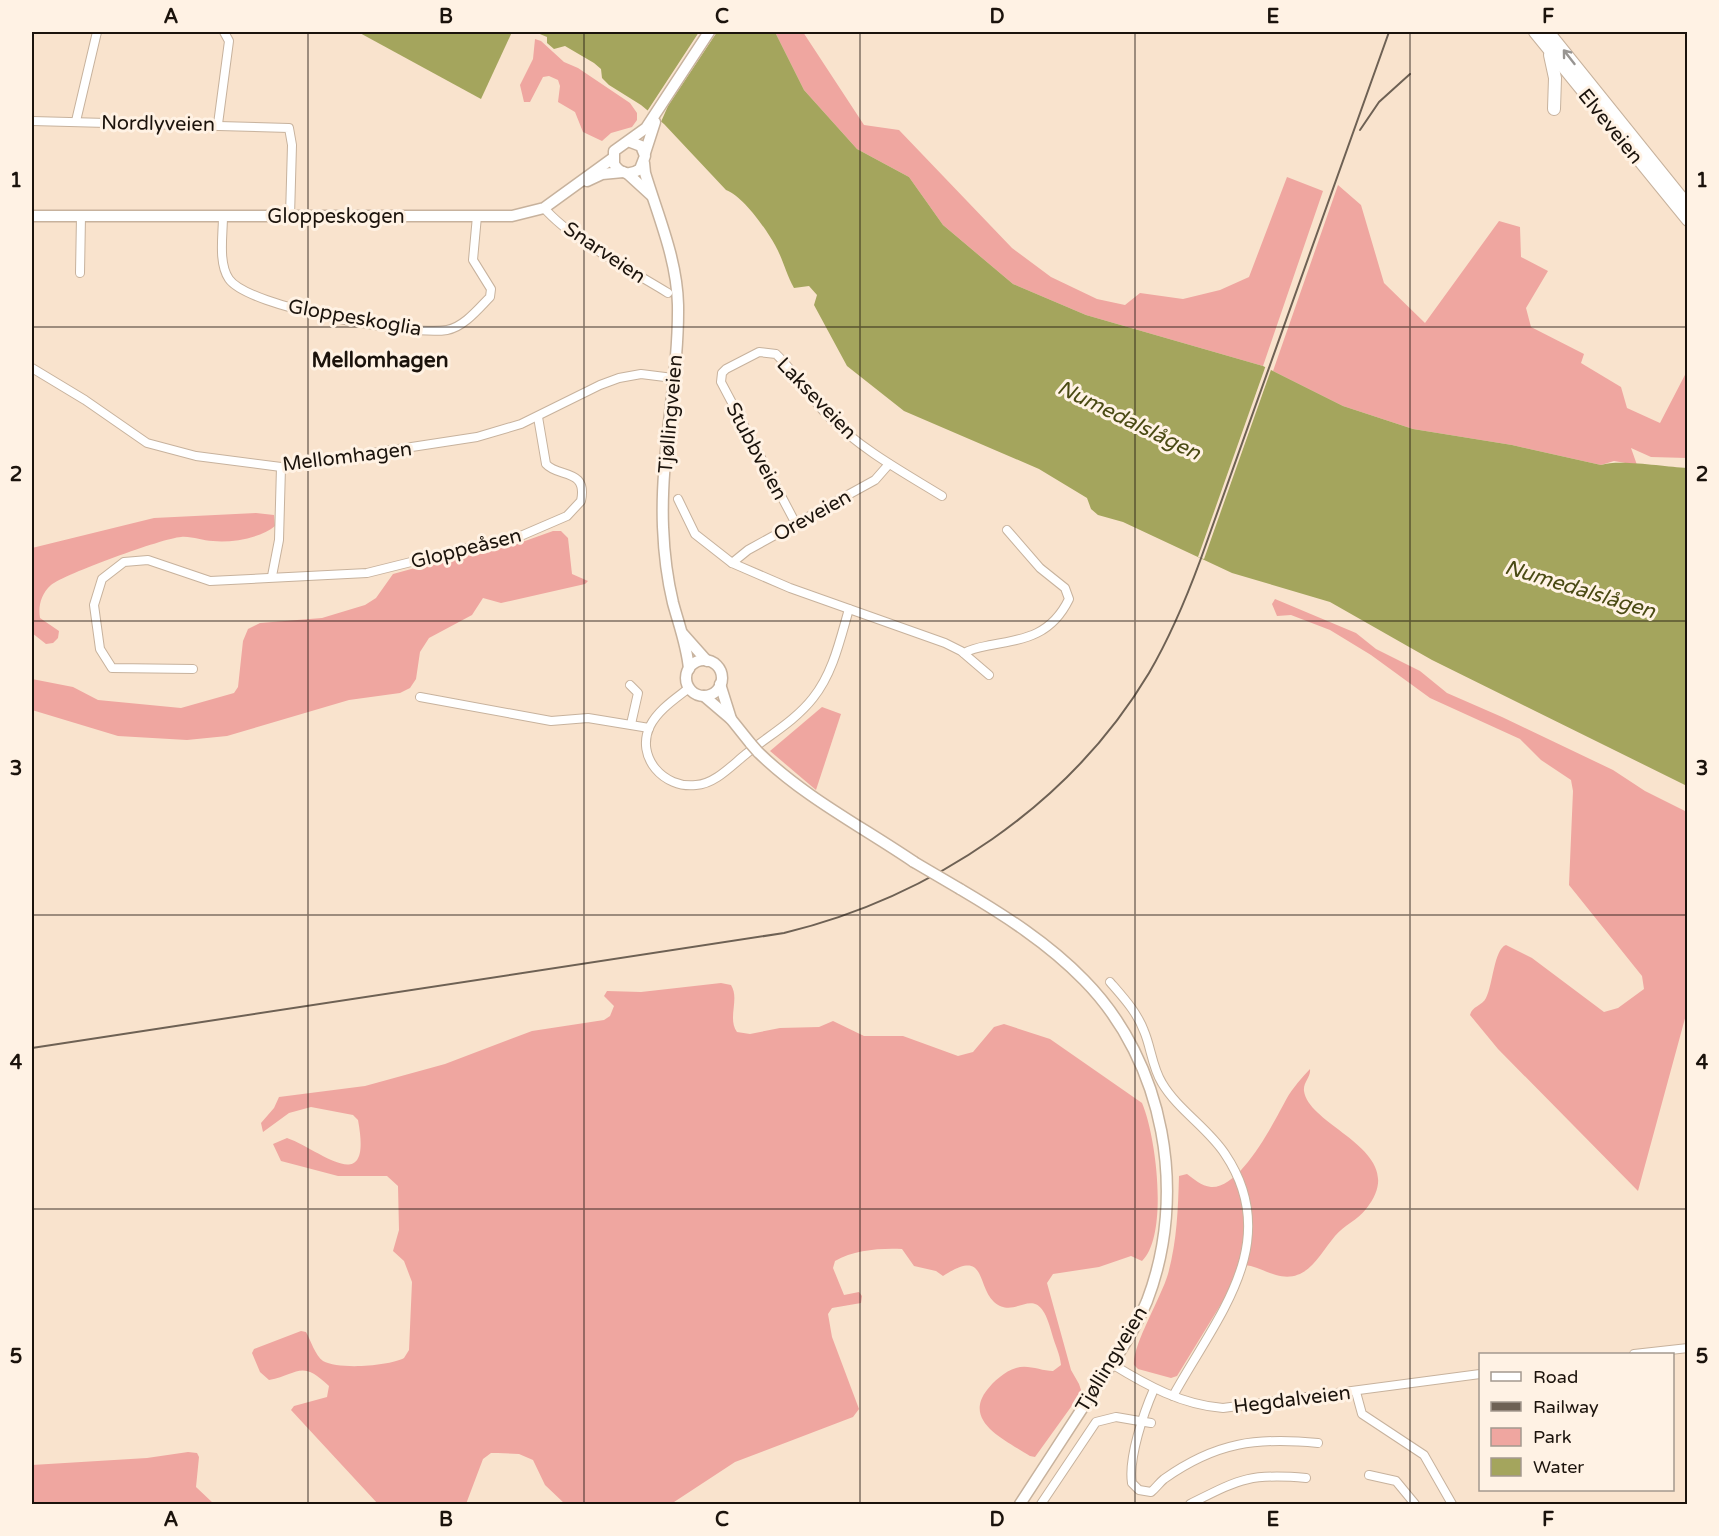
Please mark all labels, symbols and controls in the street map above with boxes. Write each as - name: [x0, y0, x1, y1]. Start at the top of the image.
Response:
- text: A: [164, 5, 179, 29]
- text: B: [439, 5, 453, 29]
- text: C: [715, 5, 729, 29]
- text: D: [989, 5, 1005, 29]
- text: E: [1267, 5, 1280, 29]
- text: F: [1542, 5, 1554, 29]
- one-way arrow: [1562, 49, 1575, 65]
- street label: Elveveien: [1573, 84, 1648, 169]
- street label: Nordlyveien: [101, 111, 215, 137]
- text: 1: [10, 169, 22, 193]
- text: 1: [1696, 169, 1708, 193]
- street label: Gloppeskogen: [267, 205, 405, 229]
- street label: Snarveien: [559, 217, 650, 289]
- street label: Gloppeskoglia: [286, 294, 423, 342]
- district label: Mellomhagen: [312, 348, 448, 373]
- street label: Lakseveien: [771, 353, 861, 445]
- street label: Tjøllingveien: [654, 354, 688, 475]
- water label: Numedalslågen: [1053, 375, 1205, 466]
- street label: Stubbveien: [720, 399, 792, 504]
- street label: Mellomhagen: [281, 437, 413, 477]
- text: 2: [10, 463, 22, 487]
- text: 2: [1696, 463, 1708, 487]
- street label: Oreveien: [770, 485, 855, 547]
- street label: Gloppeåsen: [408, 524, 524, 574]
- water label: Numedalslågen: [1502, 555, 1659, 625]
- text: 3: [10, 757, 22, 781]
- text: 3: [1696, 757, 1708, 781]
- text: 4: [10, 1051, 23, 1075]
- text: 4: [1696, 1051, 1709, 1075]
- street label: Tjøllingveien: [1071, 1302, 1153, 1417]
- text: 5: [10, 1345, 22, 1369]
- text: 5: [1696, 1345, 1708, 1369]
- legend: [1479, 1353, 1674, 1491]
- text: Road: [1533, 1366, 1578, 1388]
- street label: Hegdalveien: [1232, 1381, 1352, 1419]
- text: Railway: [1533, 1396, 1599, 1418]
- text: Park: [1533, 1426, 1572, 1448]
- text: Water: [1533, 1456, 1584, 1478]
- text: A: [164, 1508, 179, 1532]
- text: B: [439, 1508, 453, 1532]
- text: C: [715, 1508, 729, 1532]
- text: D: [989, 1508, 1005, 1532]
- text: E: [1267, 1508, 1280, 1532]
- text: F: [1542, 1508, 1554, 1532]

